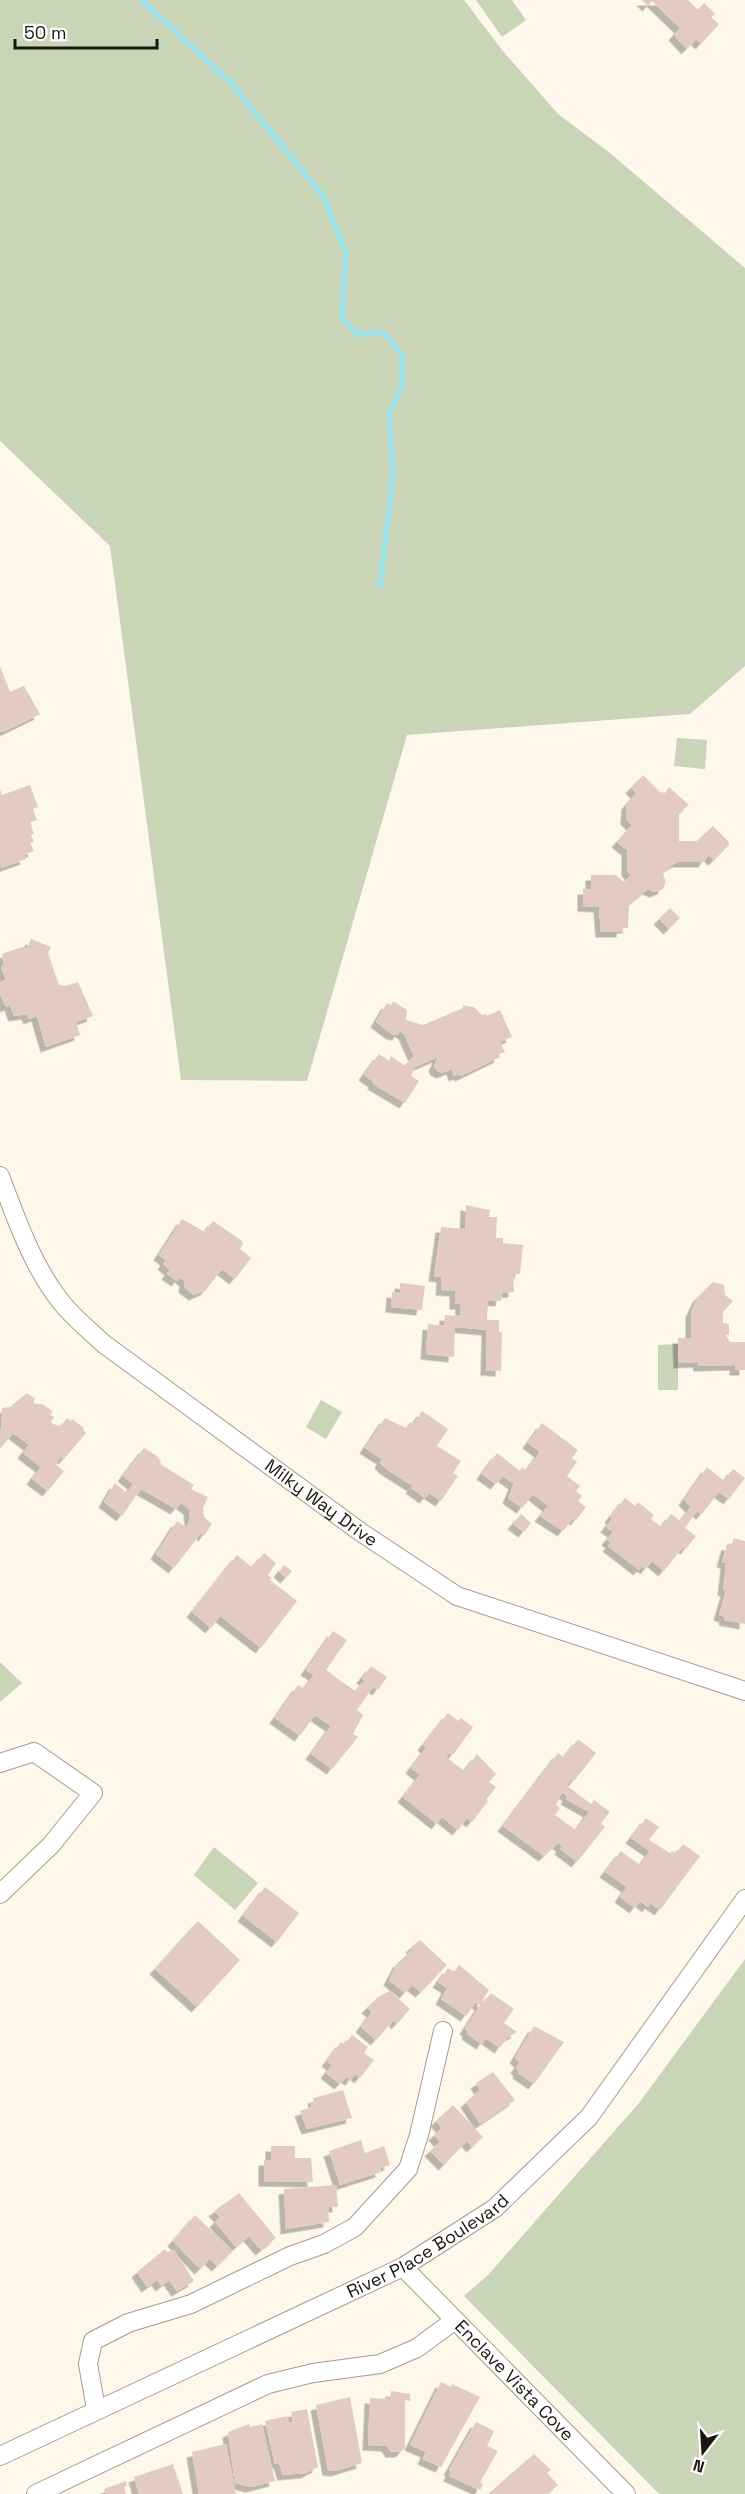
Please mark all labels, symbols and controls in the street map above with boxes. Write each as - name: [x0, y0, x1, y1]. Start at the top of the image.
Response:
- scale bar: [15, 12, 158, 50]
- text: 50 m: [24, 21, 66, 44]
- street label: Milky Way Drive: [261, 1454, 382, 1551]
- street label: River Place Boulevard: [343, 2189, 514, 2303]
- street label: Enclave Vista Cove: [450, 2315, 579, 2446]
- north arrow: [673, 2422, 733, 2482]
- text: N: [691, 2454, 707, 2477]

